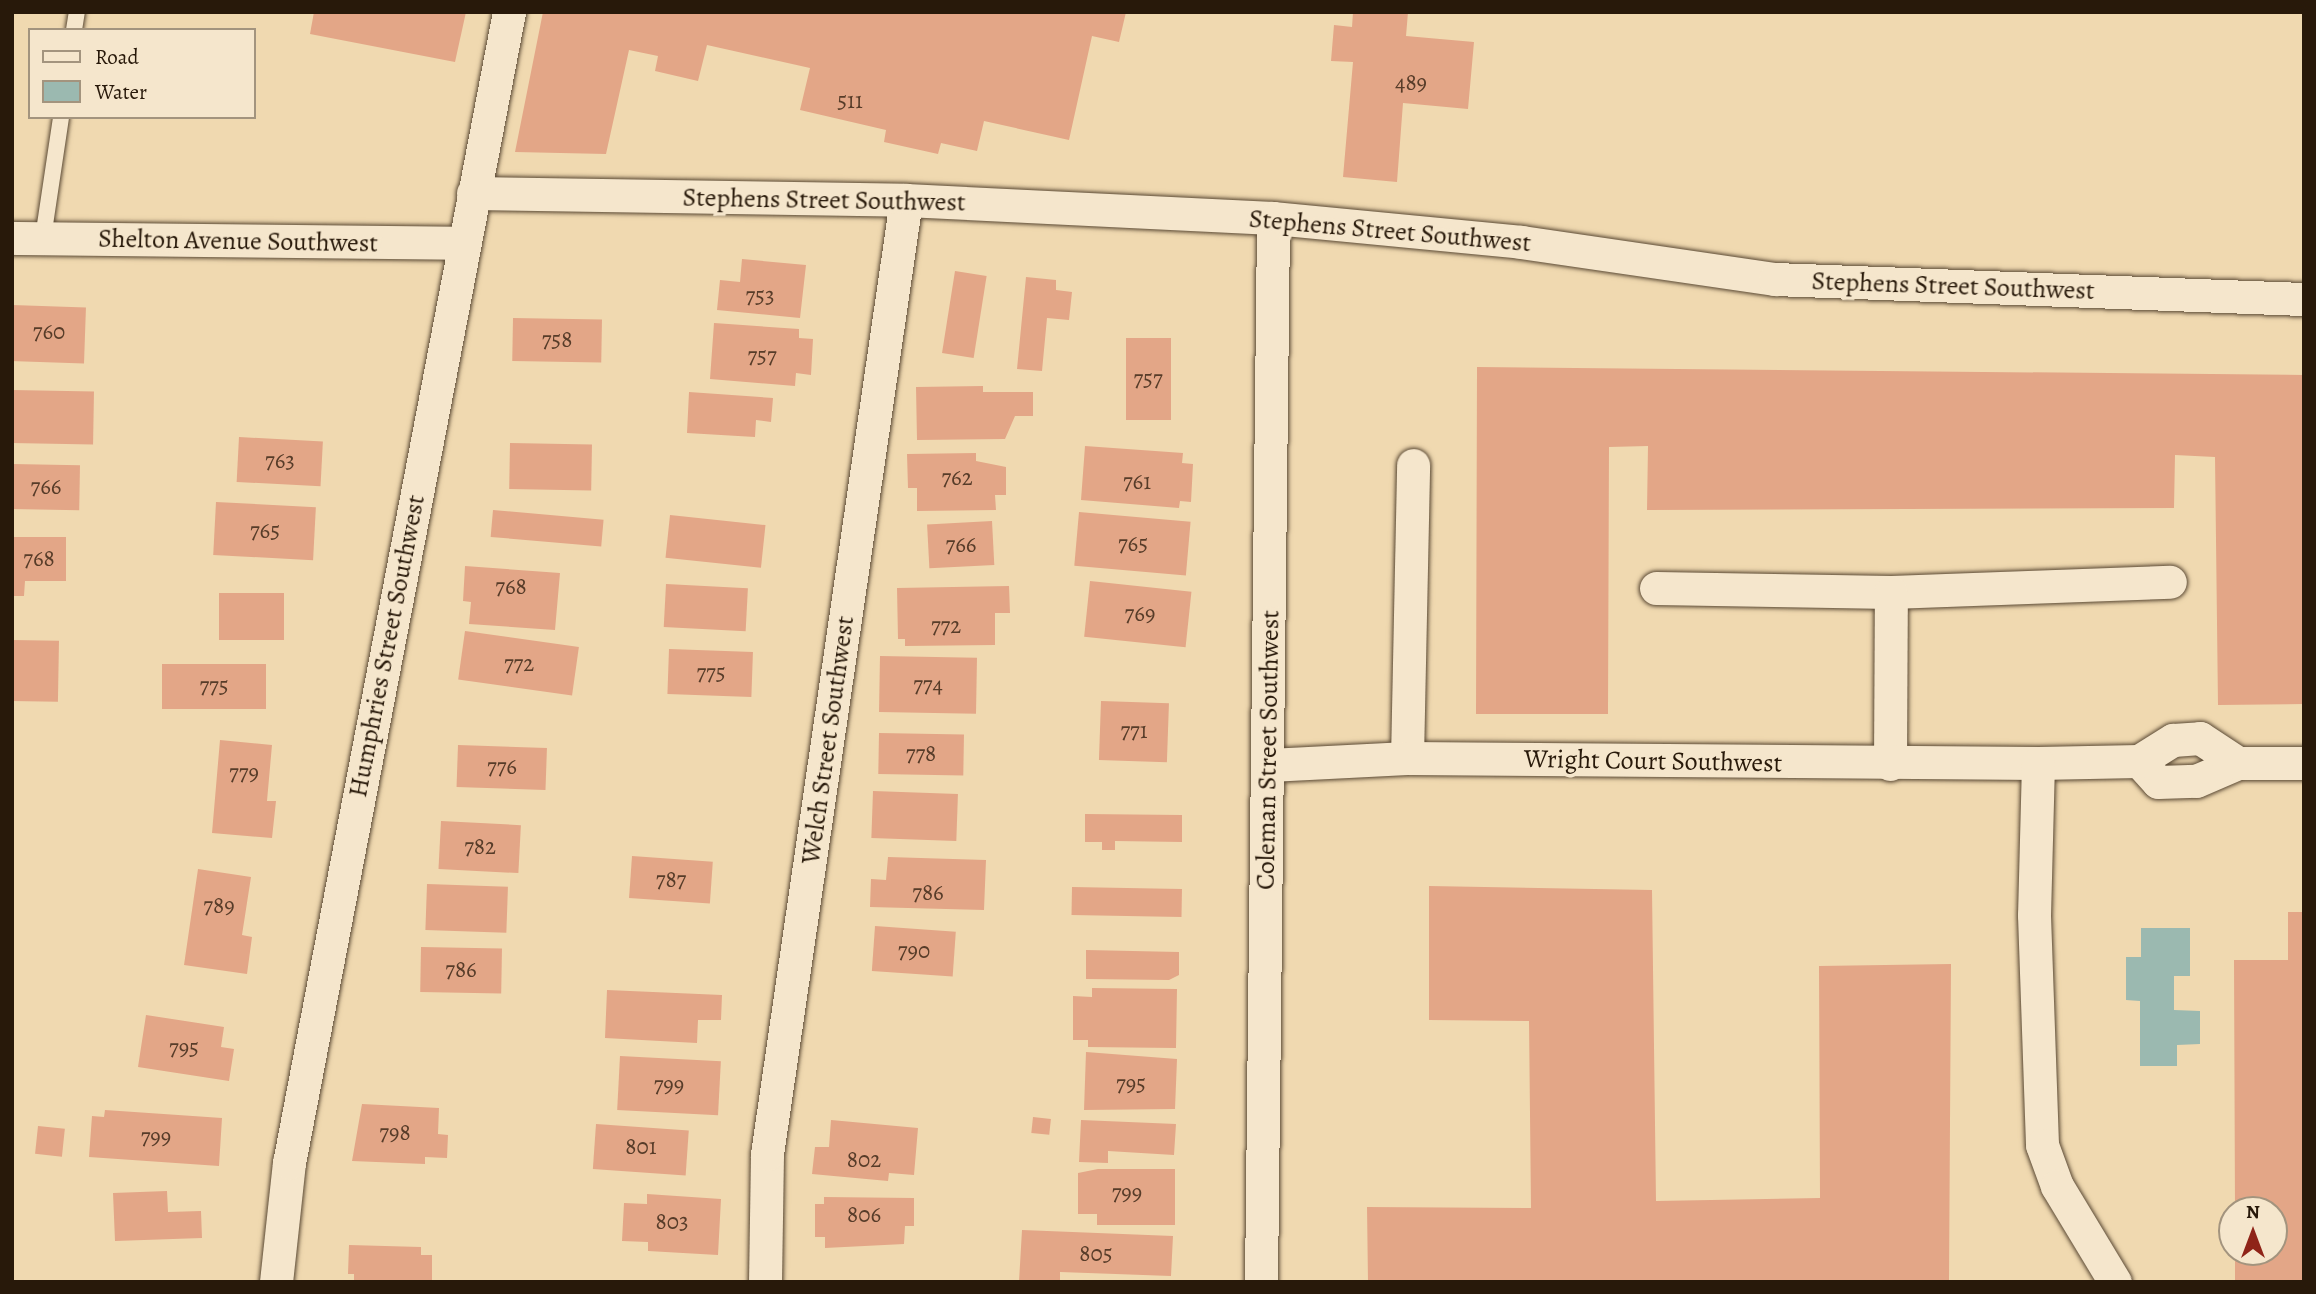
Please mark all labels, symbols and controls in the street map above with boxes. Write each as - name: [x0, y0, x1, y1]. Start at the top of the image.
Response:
- legend: [28, 28, 256, 119]
- text: Road: [95, 43, 139, 71]
- house number: 489: [1395, 69, 1427, 97]
- text: Water: [95, 78, 147, 106]
- house number: 511: [837, 87, 863, 115]
- street label: Stephens Street Southwest: [682, 182, 966, 218]
- street label: Stephens Street Southwest: [1248, 203, 1532, 259]
- street label: Shelton Avenue Southwest: [98, 223, 378, 259]
- street label: Stephens Street Southwest: [1811, 265, 2095, 307]
- house number: 753: [745, 282, 775, 310]
- house number: 760: [33, 318, 65, 346]
- house number: 758: [542, 326, 572, 354]
- house number: 757: [747, 342, 777, 370]
- house number: 757: [1133, 365, 1163, 393]
- house number: 763: [265, 447, 295, 475]
- house number: 762: [941, 464, 973, 492]
- house number: 761: [1123, 468, 1151, 496]
- house number: 766: [31, 473, 61, 501]
- street label: Humphries Street Southwest: [342, 492, 432, 800]
- house number: 765: [250, 517, 280, 545]
- house number: 765: [1118, 530, 1148, 558]
- house number: 766: [946, 531, 976, 559]
- house number: 768: [23, 545, 55, 573]
- house number: 768: [495, 573, 527, 601]
- house number: 769: [1125, 600, 1155, 628]
- street label: Coleman Street Southwest: [1250, 610, 1286, 890]
- house number: 772: [931, 612, 961, 640]
- street label: Welch Street Southwest: [795, 614, 861, 866]
- house number: 772: [504, 650, 534, 678]
- house number: 775: [696, 659, 726, 687]
- house number: 774: [913, 671, 943, 699]
- house number: 775: [199, 672, 229, 700]
- house number: 771: [1120, 717, 1148, 745]
- house number: 778: [906, 740, 936, 768]
- street label: Wright Court Southwest: [1524, 743, 1782, 779]
- house number: 776: [487, 753, 517, 781]
- house number: 779: [229, 759, 259, 787]
- house number: 782: [464, 833, 496, 861]
- house number: 787: [656, 866, 686, 894]
- house number: 786: [912, 879, 944, 907]
- house number: 789: [203, 892, 235, 920]
- house number: 790: [898, 937, 930, 965]
- house number: 786: [445, 956, 477, 984]
- house number: 795: [169, 1034, 199, 1062]
- house number: 795: [1116, 1070, 1146, 1098]
- house number: 799: [654, 1071, 684, 1099]
- house number: 798: [379, 1119, 411, 1147]
- house number: 799: [141, 1123, 171, 1151]
- house number: 801: [625, 1133, 657, 1161]
- house number: 802: [847, 1146, 881, 1174]
- house number: 799: [1112, 1179, 1142, 1207]
- north arrow: [2218, 1196, 2288, 1266]
- text: N: [2246, 1199, 2260, 1225]
- house number: 806: [847, 1201, 881, 1229]
- house number: 803: [656, 1208, 688, 1236]
- house number: 805: [1079, 1240, 1113, 1268]

